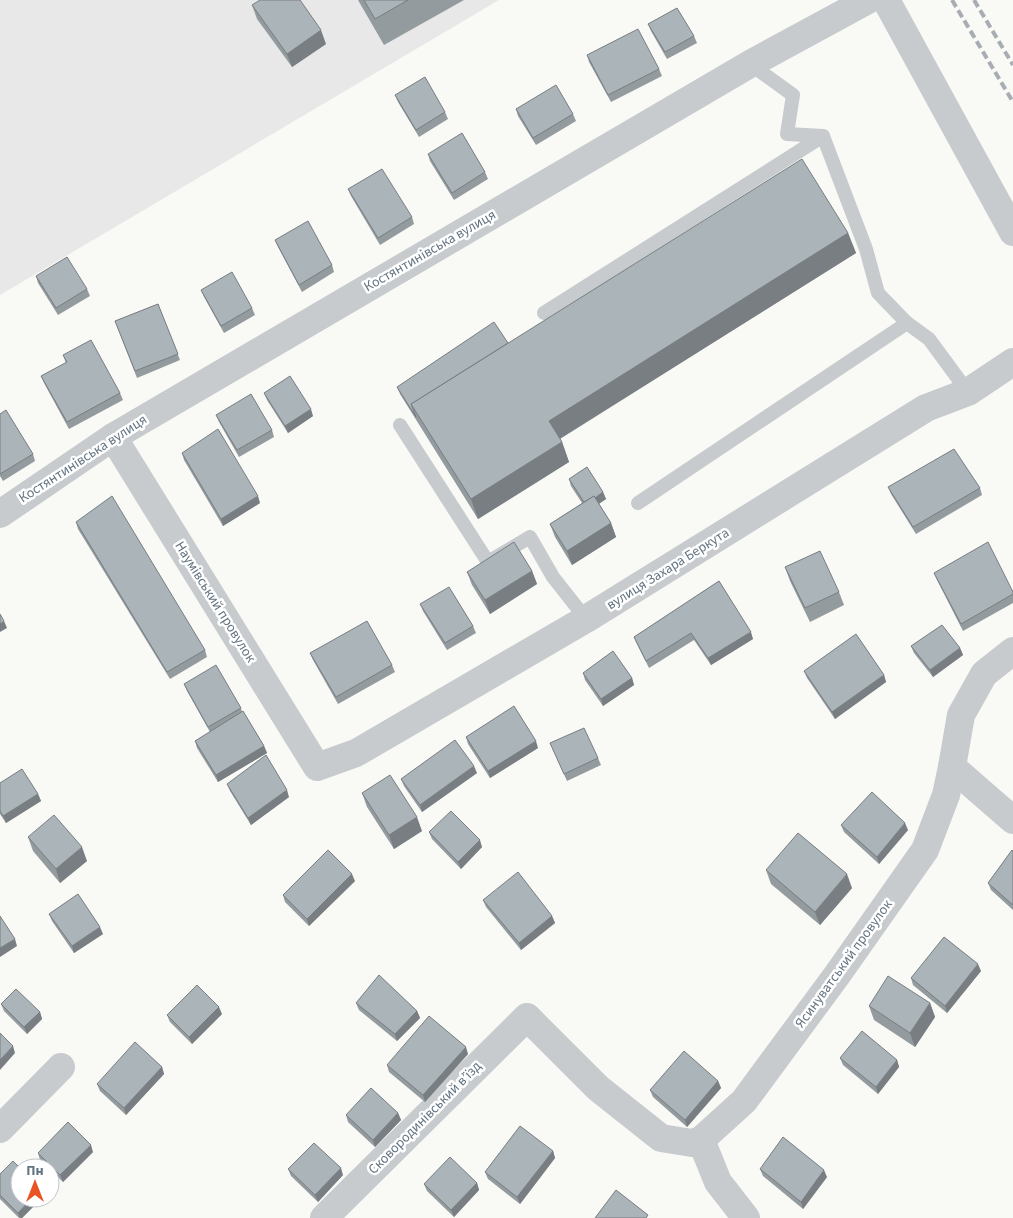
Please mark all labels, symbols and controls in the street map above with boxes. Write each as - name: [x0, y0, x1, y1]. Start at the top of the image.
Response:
- street label: Костянтинівська вулиця: [360, 205, 500, 297]
- street label: Костянтинівська вулиця: [15, 410, 151, 508]
- street label: вулиця Захара Беркута: [603, 523, 733, 615]
- street label: Наумівський провулок: [170, 538, 260, 667]
- street label: Ясинуватський провулок: [791, 896, 898, 1032]
- street label: Сковородинівський в’їзд: [364, 1057, 486, 1179]
- north arrow: [10, 1158, 60, 1208]
- text: Пн: [26, 1161, 44, 1181]

